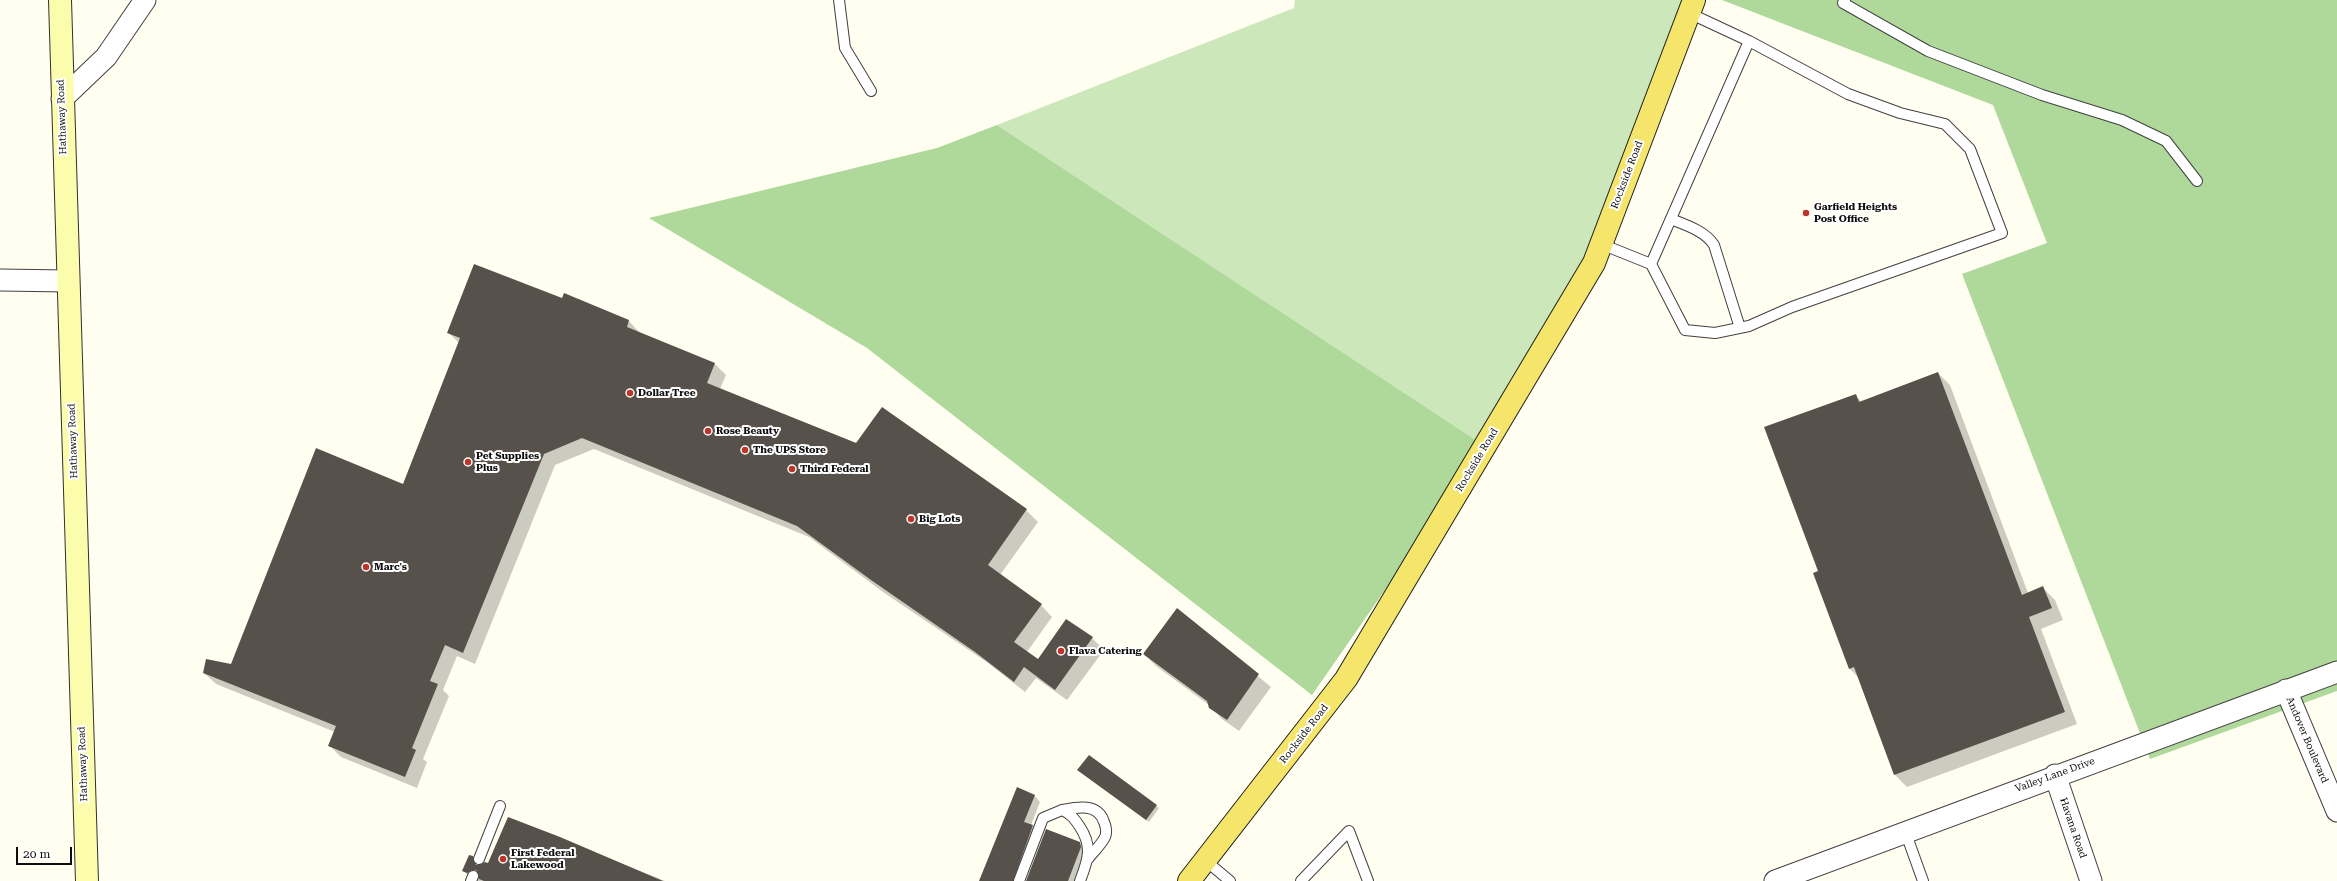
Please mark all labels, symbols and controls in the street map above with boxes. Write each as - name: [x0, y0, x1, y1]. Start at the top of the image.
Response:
- street label: Hathaway Road: [55, 79, 69, 155]
- street label: Rockside Road: [1609, 139, 1645, 211]
- place label: Garfield Heights Post Office: [1814, 201, 1897, 224]
- marker: Garfield Heights Post Office: [1801, 208, 1811, 218]
- place label: Dollar Tree: [638, 387, 696, 399]
- marker: Dollar Tree: [625, 388, 635, 398]
- street label: Hathaway Road: [66, 403, 80, 479]
- place label: Rose Beauty: [716, 425, 779, 437]
- marker: Rose Beauty: [703, 426, 713, 436]
- street label: Rockside Road: [1453, 426, 1501, 494]
- place label: The UPS Store: [753, 444, 826, 456]
- marker: The UPS Store: [740, 445, 750, 455]
- place label: Pet Supplies Plus: [476, 450, 539, 474]
- marker: Pet Supplies Plus: [463, 457, 473, 467]
- place label: Third Federal: [800, 463, 869, 475]
- marker: Third Federal: [787, 464, 797, 474]
- place label: Big Lots: [919, 513, 960, 525]
- marker: Big Lots: [906, 514, 916, 524]
- place label: Marc's: [374, 561, 407, 573]
- marker: Marc's: [361, 562, 371, 572]
- place label: Flava Catering: [1069, 645, 1142, 657]
- marker: Flava Catering: [1056, 646, 1066, 656]
- street label: Andover Boulevard: [2283, 695, 2331, 785]
- street label: Rockside Road: [1277, 702, 1331, 766]
- street label: Hathaway Road: [76, 726, 90, 802]
- street label: Valley Lane Drive: [2013, 755, 2097, 795]
- street label: Havana Road: [2057, 796, 2089, 860]
- scale bar: [18, 839, 74, 865]
- text: 20 m: [23, 847, 50, 861]
- place label: First Federal Lakewood: [511, 847, 574, 870]
- marker: First Federal Lakewood: [498, 854, 508, 864]

